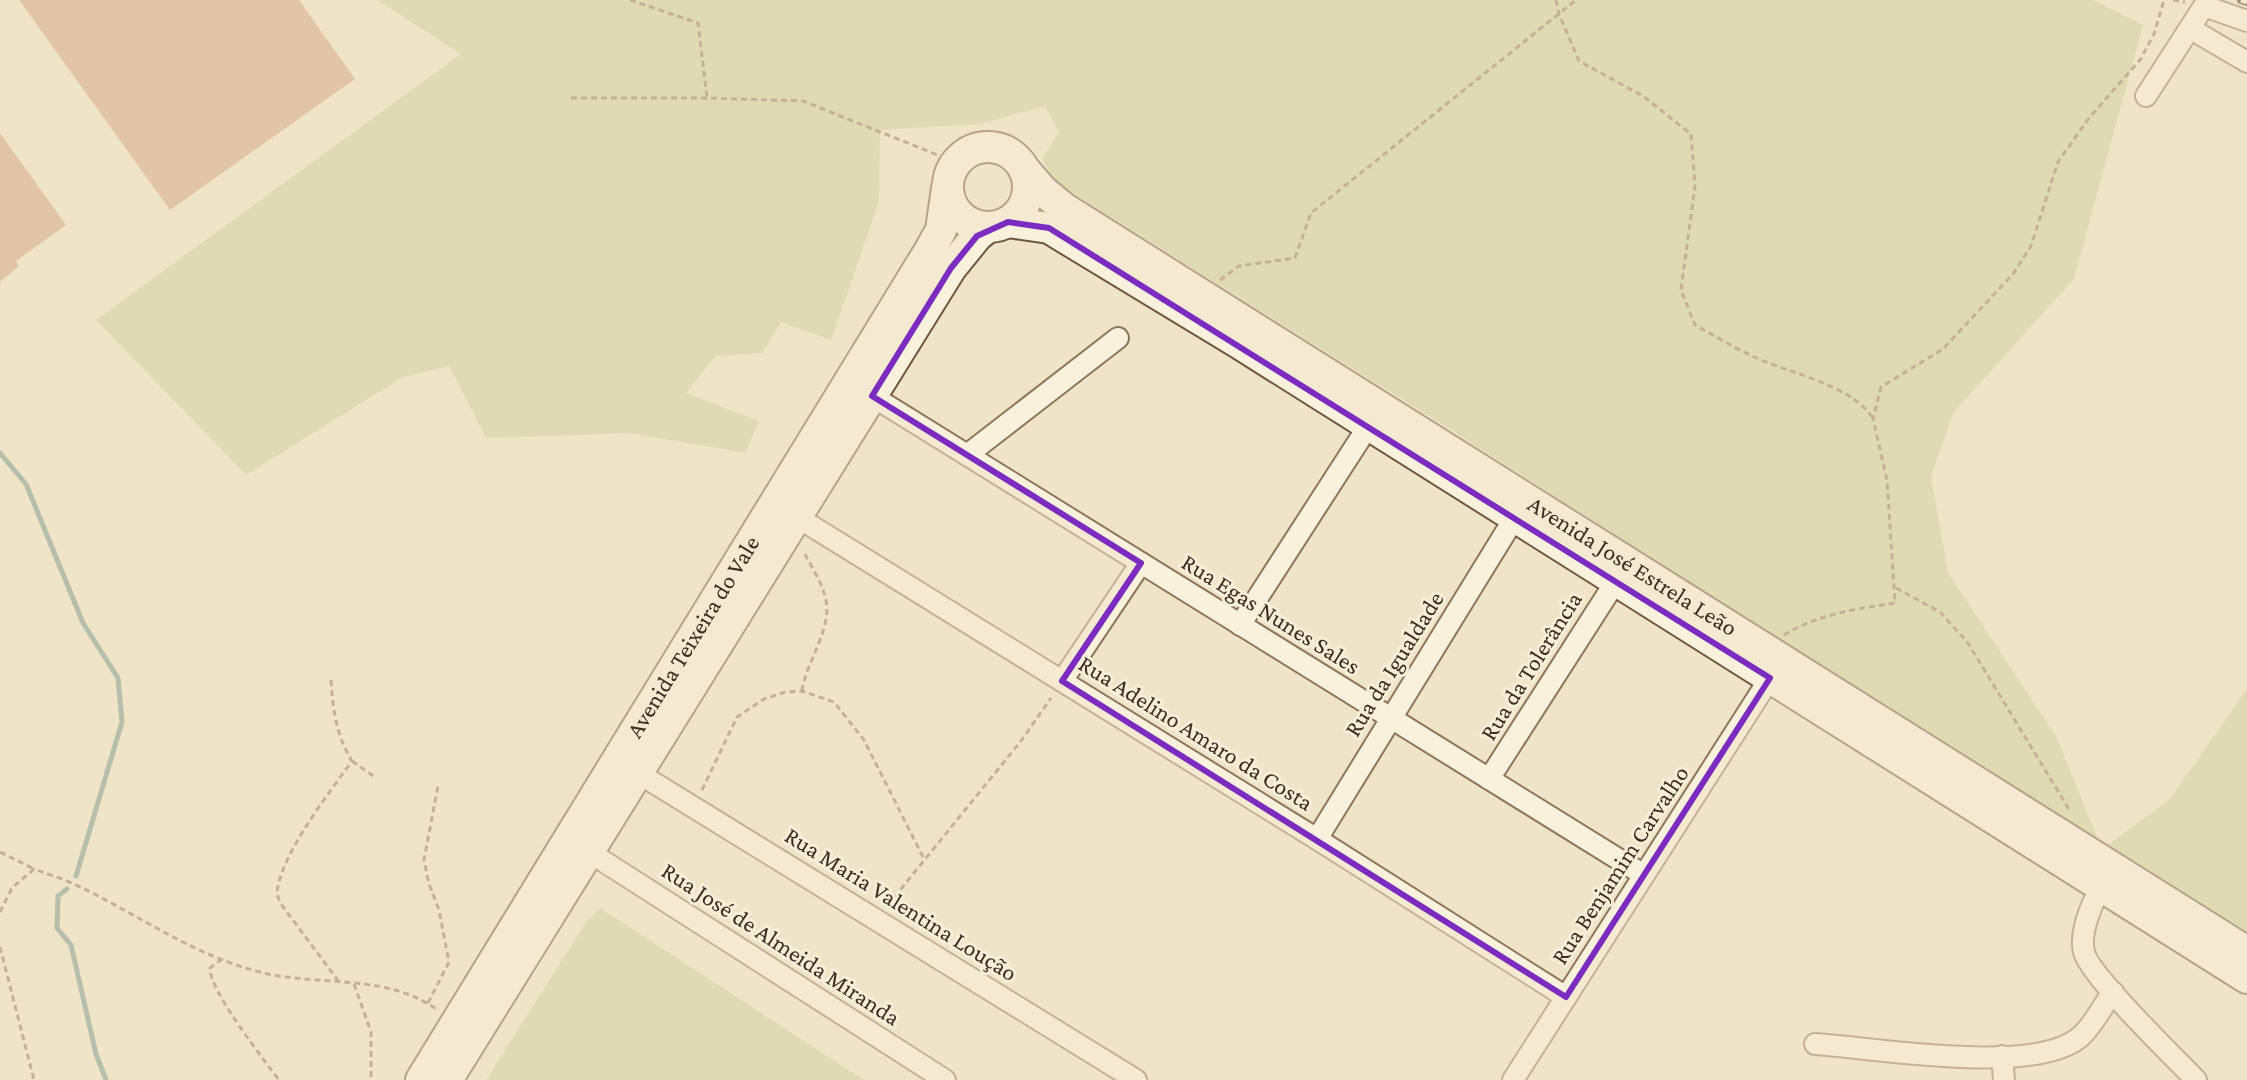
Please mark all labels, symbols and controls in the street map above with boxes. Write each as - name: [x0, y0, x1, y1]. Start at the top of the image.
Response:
- street label: Avenida José Estrela Leão: [1523, 490, 1743, 641]
- street label: Avenida Teixeira do Vale: [620, 531, 765, 742]
- street label: Rua Egas Nunes Sales: [1177, 548, 1365, 679]
- street label: Rua da Igualdade: [1338, 586, 1449, 741]
- street label: Rua da Tolerância: [1474, 587, 1587, 745]
- street label: Rua Adelino Amaro da Costa: [1074, 649, 1318, 816]
- street label: Rua Benjamim Carvalho: [1545, 760, 1694, 969]
- street label: Rua Maria Valentina Loução: [780, 821, 1022, 986]
- street label: Rua José de Almeida Miranda: [657, 856, 906, 1031]

